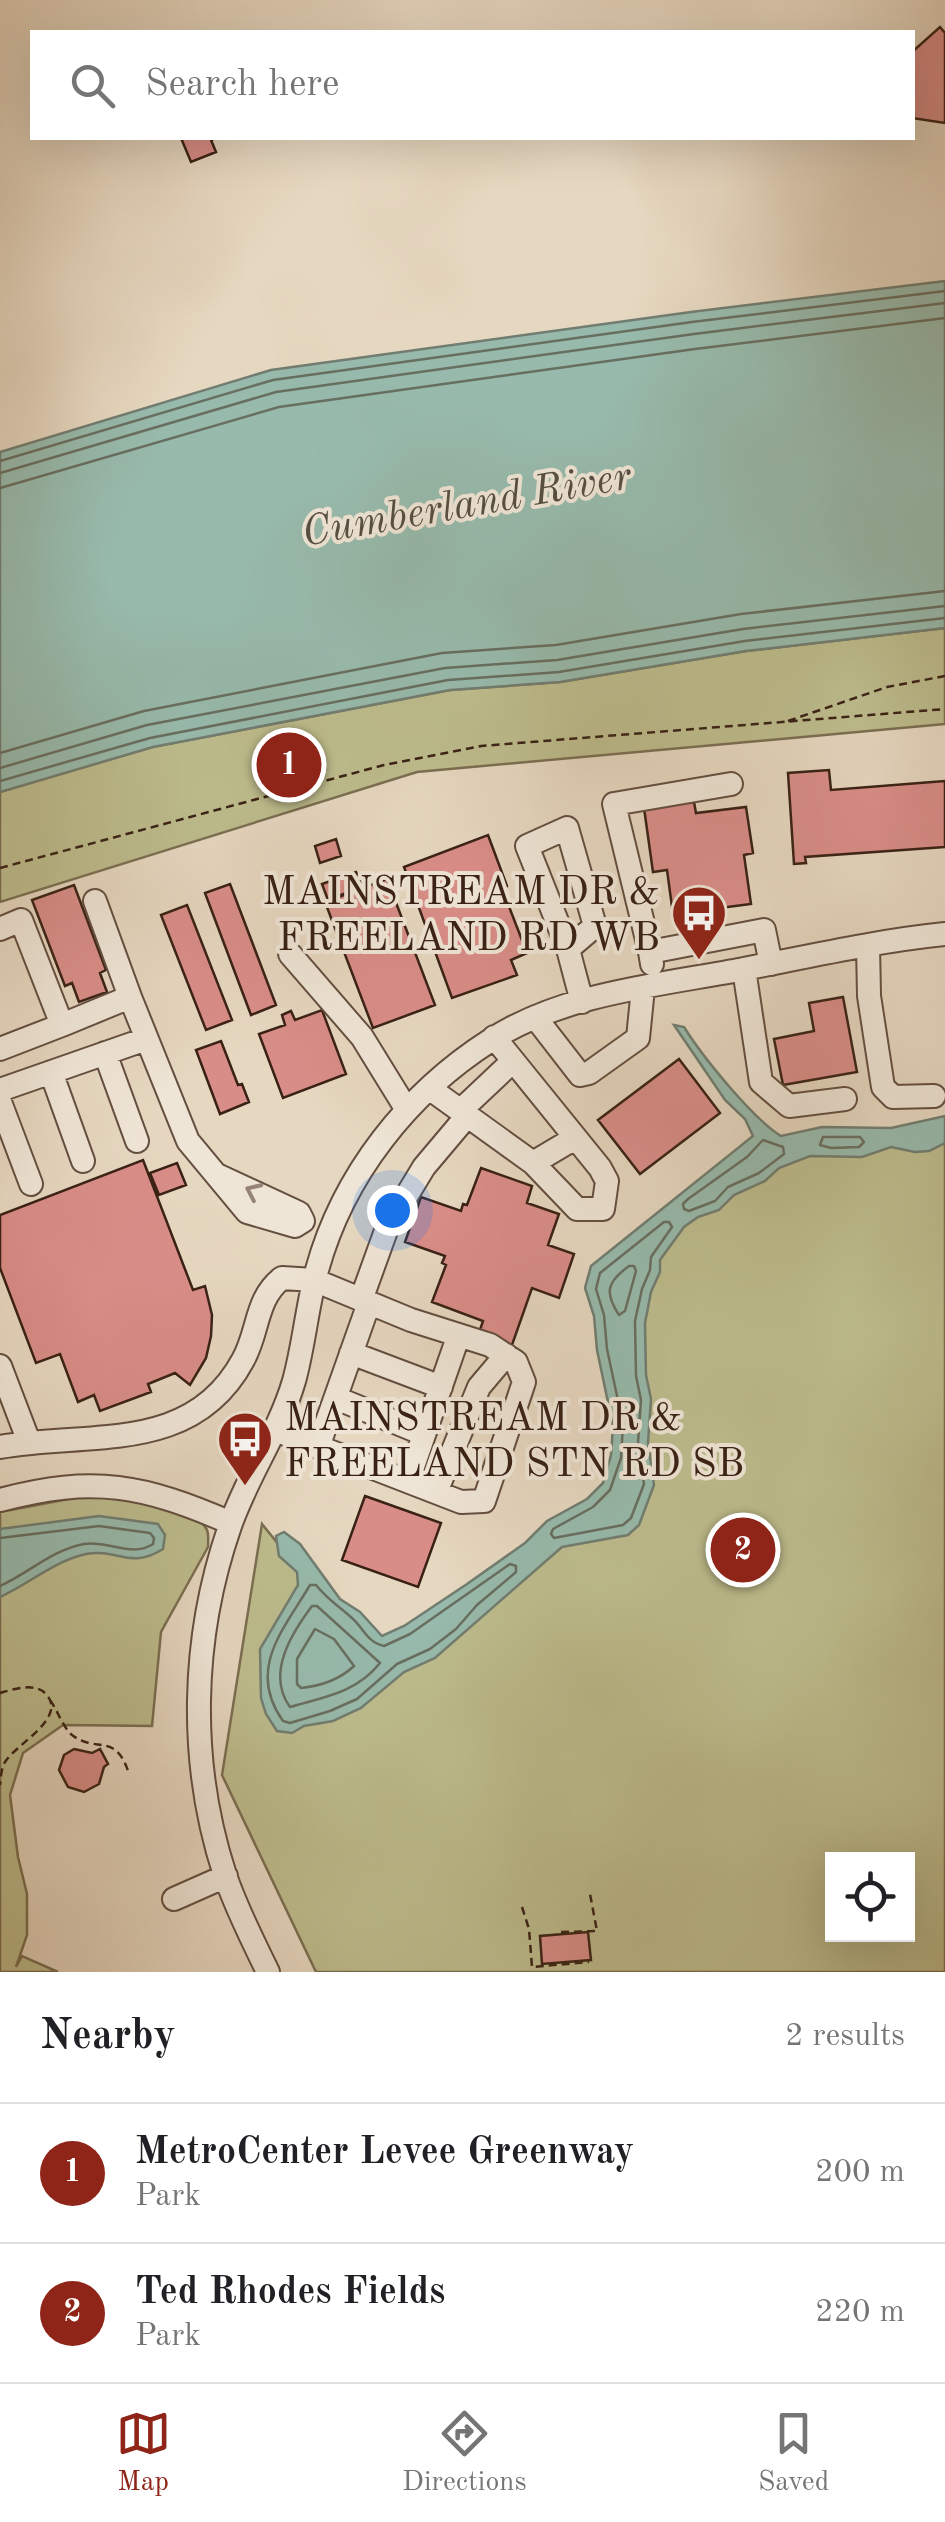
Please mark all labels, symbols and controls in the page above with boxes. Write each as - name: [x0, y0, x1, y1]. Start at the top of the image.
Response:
- search box: [30, 30, 915, 140]
- icon: search: [65, 58, 120, 113]
- text: Search here: [145, 66, 340, 104]
- water label: Cumberland River: [299, 456, 636, 556]
- pin: 1: [256, 728, 322, 802]
- place label: MAINSTREAM DR & FREELAND RD WB: [262, 874, 660, 960]
- bus stop icon: MAINSTREAM DR & FREELAND RD WB: [669, 883, 729, 962]
- one-way arrow: [245, 1184, 263, 1204]
- your location: [367, 1185, 418, 1236]
- place label: MAINSTREAM DR & FREELAND STN RD SB: [284, 1400, 744, 1486]
- bus stop icon: MAINSTREAM DR & FREELAND STN RD SB: [215, 1409, 275, 1488]
- pin: 2: [710, 1512, 776, 1588]
- map controls: [825, 1852, 915, 1942]
- button: locate: [825, 1852, 915, 1942]
- text: Nearby: [40, 2016, 176, 2058]
- text: 2 results: [785, 2021, 905, 2053]
- text: MetroCenter Levee Greenway: [135, 2134, 634, 2172]
- text: 1: [63, 2157, 82, 2189]
- text: 200 m: [815, 2157, 905, 2189]
- text: Park: [135, 2181, 201, 2213]
- text: Ted Rhodes Fields: [135, 2274, 445, 2312]
- text: 2: [63, 2297, 82, 2329]
- text: 220 m: [815, 2297, 905, 2329]
- text: Park: [135, 2321, 201, 2353]
- tab: Map: [116, 2406, 171, 2501]
- tab: Directions: [402, 2406, 527, 2501]
- tab: Saved: [758, 2406, 829, 2501]

